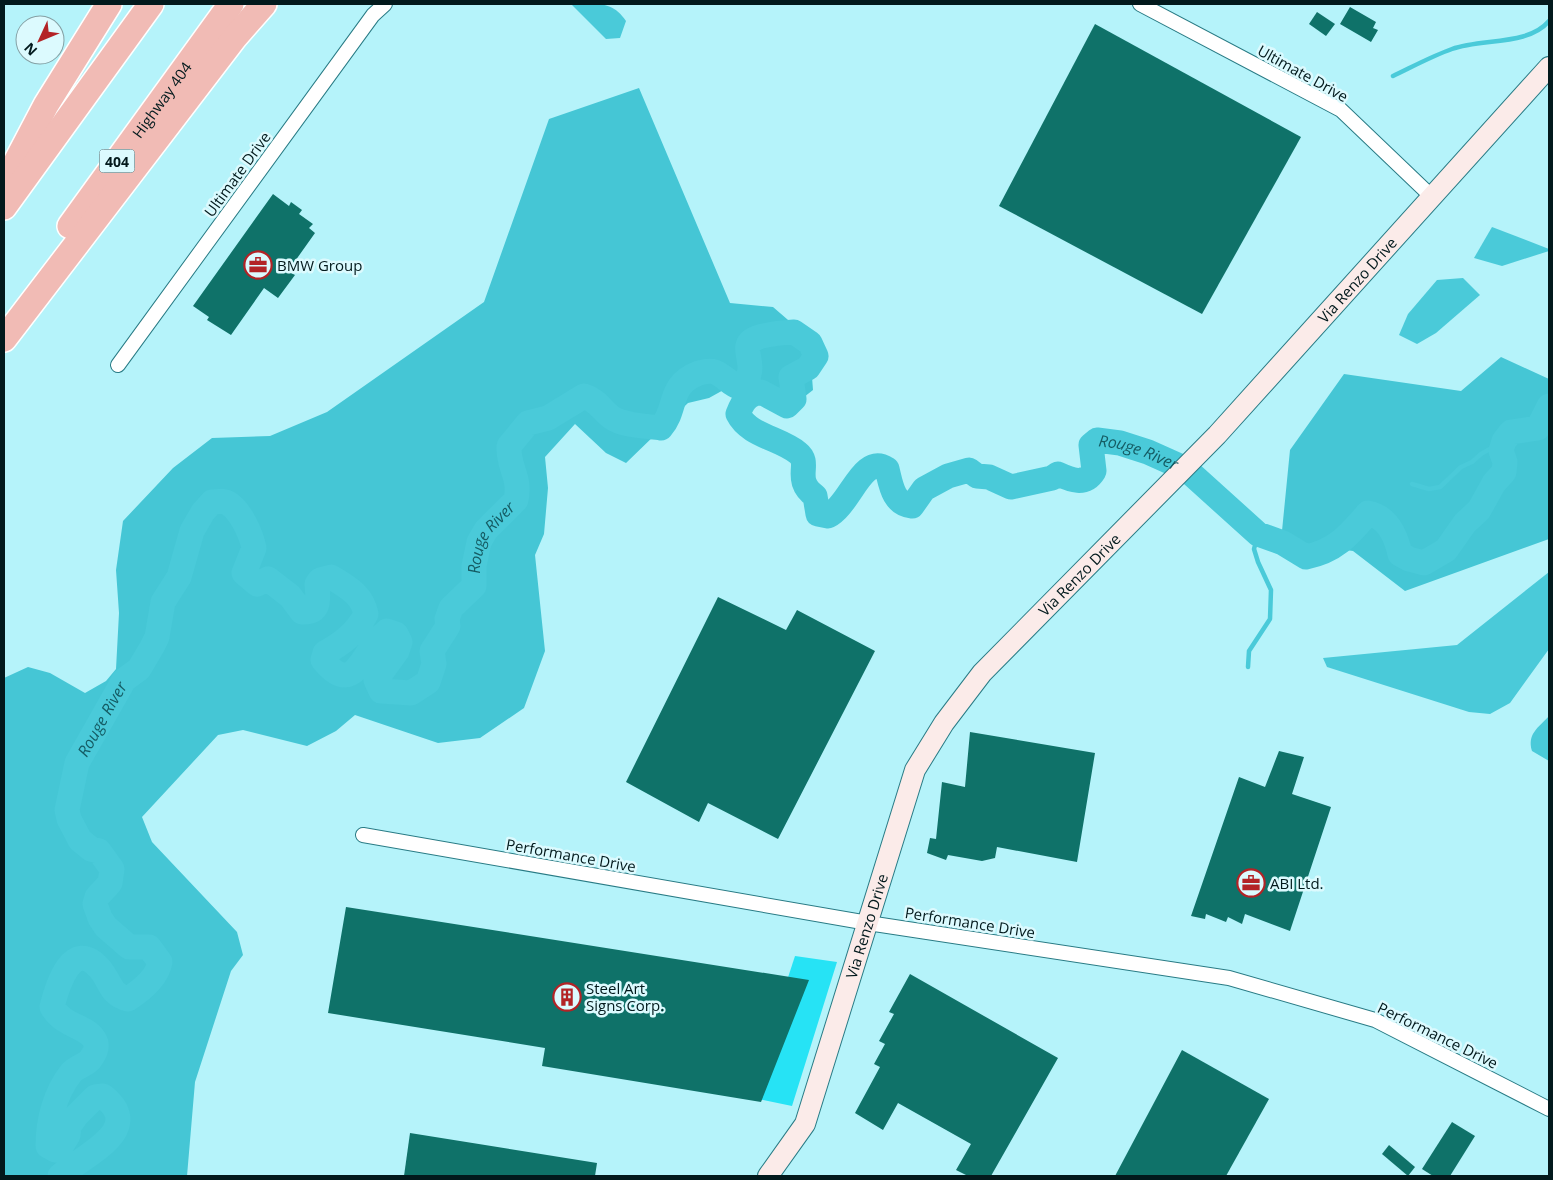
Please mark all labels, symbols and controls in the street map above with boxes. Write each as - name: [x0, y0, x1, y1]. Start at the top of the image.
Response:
- north arrow: [15, 15, 65, 65]
- text: N: [19, 39, 41, 60]
- street label: Ultimate Drive: [1254, 40, 1352, 106]
- street label: Highway 404: [127, 57, 196, 142]
- street label: Ultimate Drive: [199, 127, 275, 221]
- road number: 404: [100, 150, 134, 172]
- street label: Via Renzo Drive: [1313, 233, 1401, 327]
- office icon: BMW Group: [243, 250, 273, 280]
- place label: BMW Group: [277, 255, 362, 275]
- water label: Rouge River: [1097, 429, 1182, 475]
- water label: Rouge River: [463, 496, 520, 574]
- street label: Via Renzo Drive: [1034, 529, 1125, 620]
- water label: Rouge River: [72, 677, 132, 760]
- street label: Performance Drive: [505, 834, 637, 876]
- office icon: ABI Ltd.: [1236, 868, 1266, 898]
- street label: Via Renzo Drive: [841, 871, 892, 981]
- place label: ABI Ltd.: [1270, 873, 1324, 893]
- street label: Performance Drive: [904, 902, 1036, 942]
- place label: Steel Art Signs Corp.: [586, 978, 664, 1015]
- building icon: Steel Art Signs Corp.: [552, 982, 582, 1012]
- street label: Performance Drive: [1375, 997, 1501, 1073]

